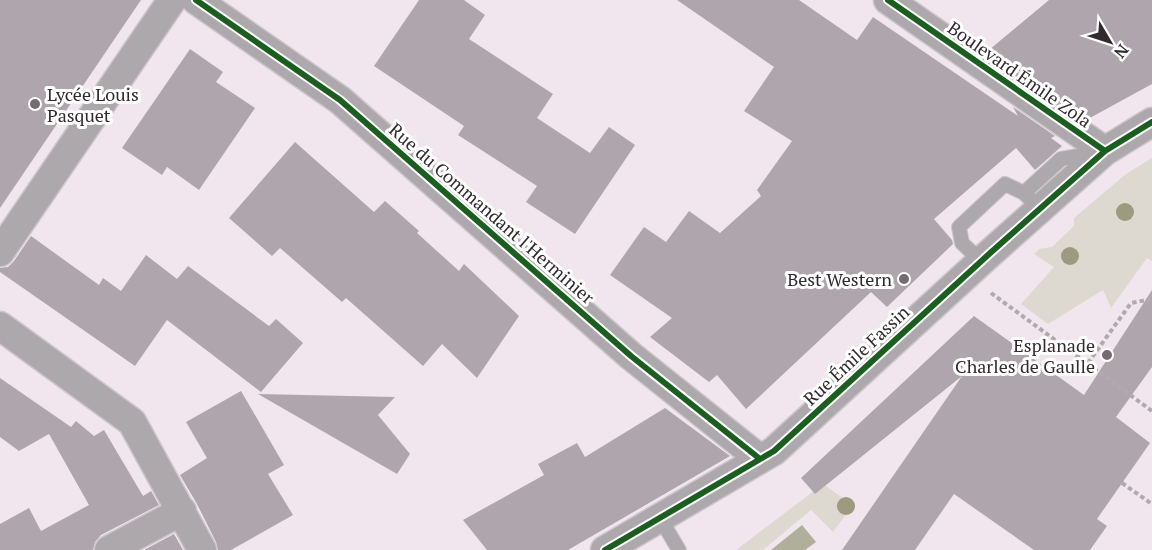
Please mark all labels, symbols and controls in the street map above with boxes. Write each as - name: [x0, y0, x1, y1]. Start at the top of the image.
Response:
- north arrow: [1080, 12, 1140, 72]
- street label: Boulevard Émile Zola: [943, 15, 1097, 133]
- text: N: [1109, 40, 1134, 63]
- place label: Lycée Louis Pasquet: [47, 82, 139, 127]
- marker: Lycée Louis Pasquet: [28, 97, 42, 111]
- street label: Rue du Commandant l'Herminier: [384, 117, 600, 309]
- place label: Best Western: [787, 267, 892, 291]
- marker: Best Western: [897, 272, 911, 286]
- street label: Rue Émile Fassin: [798, 300, 914, 410]
- place label: Esplanade Charles de Gaulle: [955, 333, 1095, 378]
- marker: Esplanade Charles de Gaulle: [1100, 348, 1114, 362]

